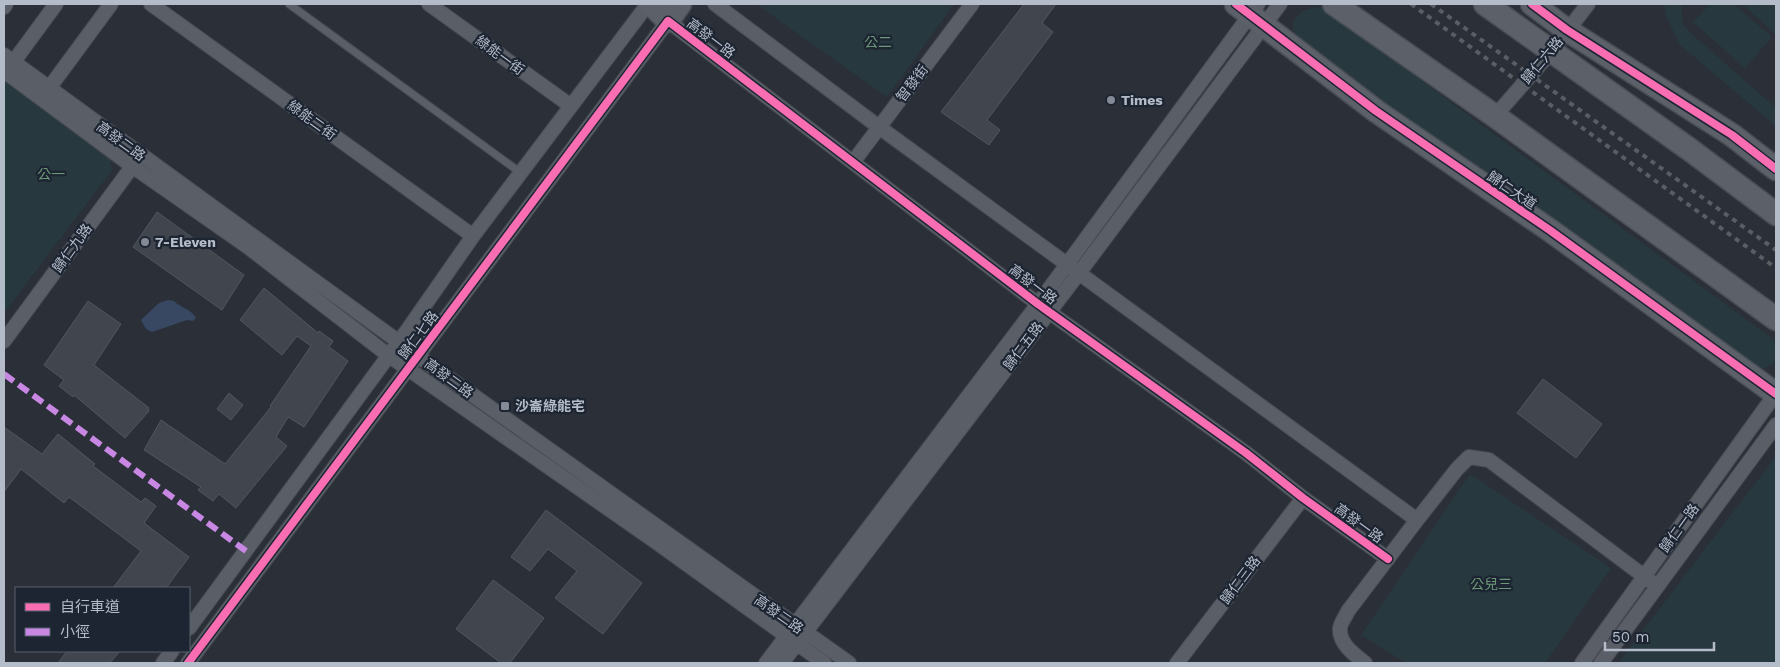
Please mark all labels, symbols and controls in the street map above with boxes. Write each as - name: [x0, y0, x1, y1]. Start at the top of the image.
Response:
- street label: 高發一路: [684, 15, 738, 61]
- street label: 綠能一街: [473, 32, 527, 78]
- street label: 歸仁六路: [1518, 33, 1566, 87]
- park label: 公二: [864, 34, 892, 50]
- street label: 智發街: [893, 61, 931, 105]
- place label: Times: [1121, 92, 1163, 108]
- marker: Times: [1105, 94, 1117, 106]
- street label: 綠能二街: [285, 97, 339, 143]
- street label: 高發二路: [94, 118, 148, 164]
- park label: 公一: [37, 166, 65, 182]
- street label: 歸仁大道: [1484, 168, 1540, 212]
- street label: 歸仁九路: [49, 221, 95, 275]
- place label: 7-Eleven: [155, 234, 216, 250]
- marker: 7-Eleven: [139, 236, 151, 248]
- street label: 高發一路: [1006, 261, 1060, 307]
- street label: 歸仁七路: [395, 308, 441, 362]
- street label: 歸仁五路: [1000, 319, 1046, 373]
- street label: 高發二路: [422, 355, 476, 401]
- place label: 沙崙綠能宅: [515, 398, 585, 414]
- marker: 沙崙綠能宅: [499, 400, 511, 412]
- street label: 高發一路: [1332, 500, 1386, 546]
- street label: 歸仁一路: [1656, 501, 1702, 555]
- street label: 歸仁三路: [1217, 553, 1263, 607]
- park label: 公兒三: [1470, 576, 1512, 592]
- legend: [15, 587, 190, 652]
- street label: 高發二路: [751, 591, 807, 637]
- text: 自行車道: [60, 598, 120, 616]
- scale bar: [1605, 620, 1714, 652]
- text: 小徑: [60, 623, 90, 641]
- text: 50 m: [1612, 628, 1649, 646]

